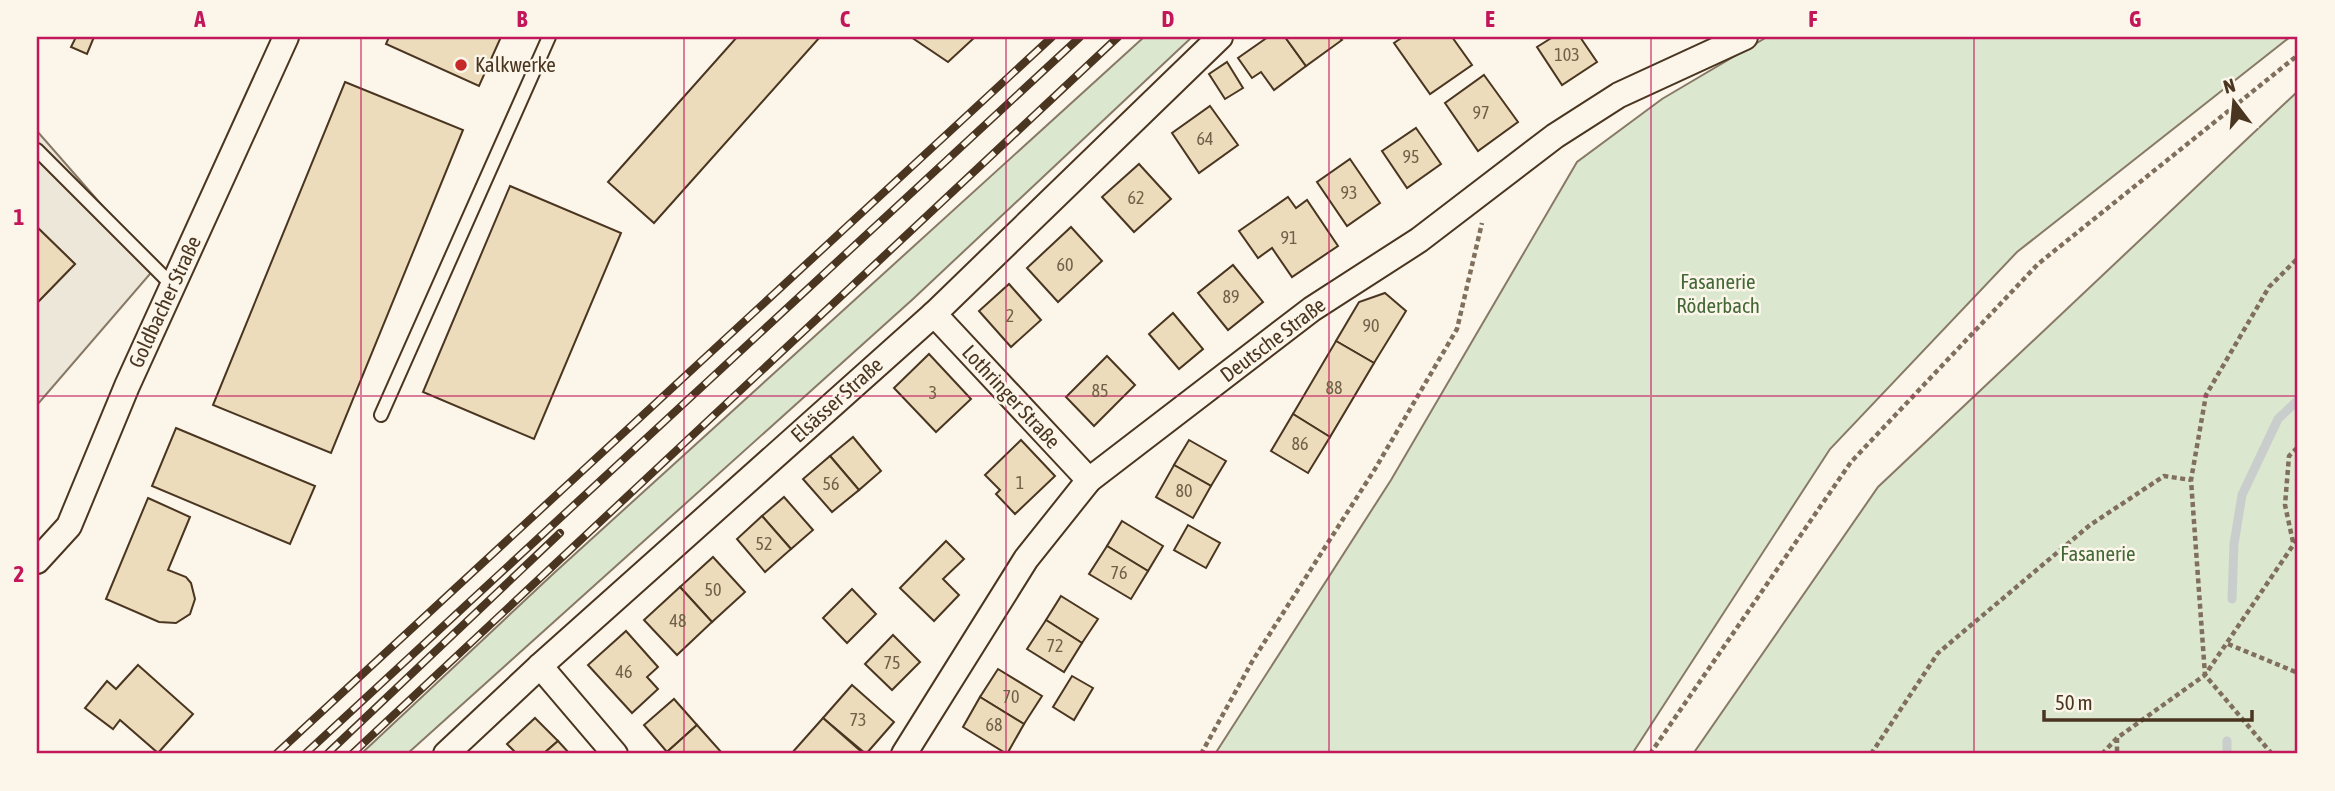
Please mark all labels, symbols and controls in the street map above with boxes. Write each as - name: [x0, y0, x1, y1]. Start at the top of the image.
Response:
- text: A: [193, 6, 206, 32]
- text: B: [517, 6, 528, 32]
- text: C: [840, 6, 851, 32]
- text: D: [1162, 6, 1175, 32]
- text: E: [1485, 6, 1495, 32]
- text: F: [1808, 6, 1818, 32]
- text: G: [2129, 6, 2141, 32]
- house number: 103: [1554, 44, 1580, 65]
- place label: Kalkwerke: [475, 52, 556, 76]
- marker: Kalkwerke: [453, 57, 469, 73]
- north arrow: [2198, 66, 2268, 136]
- text: N: [2221, 74, 2238, 98]
- house number: 97: [1473, 102, 1489, 123]
- house number: 64: [1197, 128, 1213, 149]
- house number: 95: [1403, 146, 1419, 167]
- house number: 93: [1341, 182, 1357, 203]
- house number: 62: [1128, 187, 1144, 208]
- text: 1: [14, 204, 25, 230]
- house number: 91: [1281, 227, 1297, 248]
- street label: Goldbacher Straße: [123, 232, 205, 371]
- house number: 60: [1057, 254, 1073, 275]
- park label: Fasanerie Röderbach: [1676, 269, 1760, 317]
- house number: 89: [1223, 286, 1239, 307]
- street label: Deutsche Straße: [1215, 292, 1330, 386]
- house number: 2: [1006, 305, 1014, 326]
- house number: 90: [1363, 315, 1379, 336]
- street label: Lothringer Straße: [958, 340, 1066, 453]
- street label: Elsässer Straße: [786, 352, 887, 447]
- house number: 88: [1326, 377, 1342, 398]
- house number: 85: [1092, 380, 1108, 401]
- house number: 3: [929, 382, 937, 403]
- house number: 86: [1292, 433, 1308, 454]
- house number: 1: [1016, 472, 1024, 493]
- house number: 56: [823, 473, 839, 494]
- house number: 80: [1176, 480, 1192, 501]
- house number: 52: [756, 533, 772, 554]
- park label: Fasanerie: [2060, 541, 2136, 565]
- text: 2: [14, 561, 24, 587]
- house number: 76: [1111, 562, 1127, 583]
- house number: 50: [705, 579, 721, 600]
- house number: 48: [670, 610, 686, 631]
- house number: 72: [1047, 635, 1063, 656]
- house number: 75: [884, 652, 900, 673]
- house number: 46: [616, 661, 632, 682]
- scale bar: [2044, 679, 2253, 723]
- house number: 70: [1003, 686, 1019, 707]
- text: 50 m: [2055, 690, 2093, 714]
- house number: 73: [850, 709, 866, 730]
- house number: 68: [986, 714, 1002, 735]

